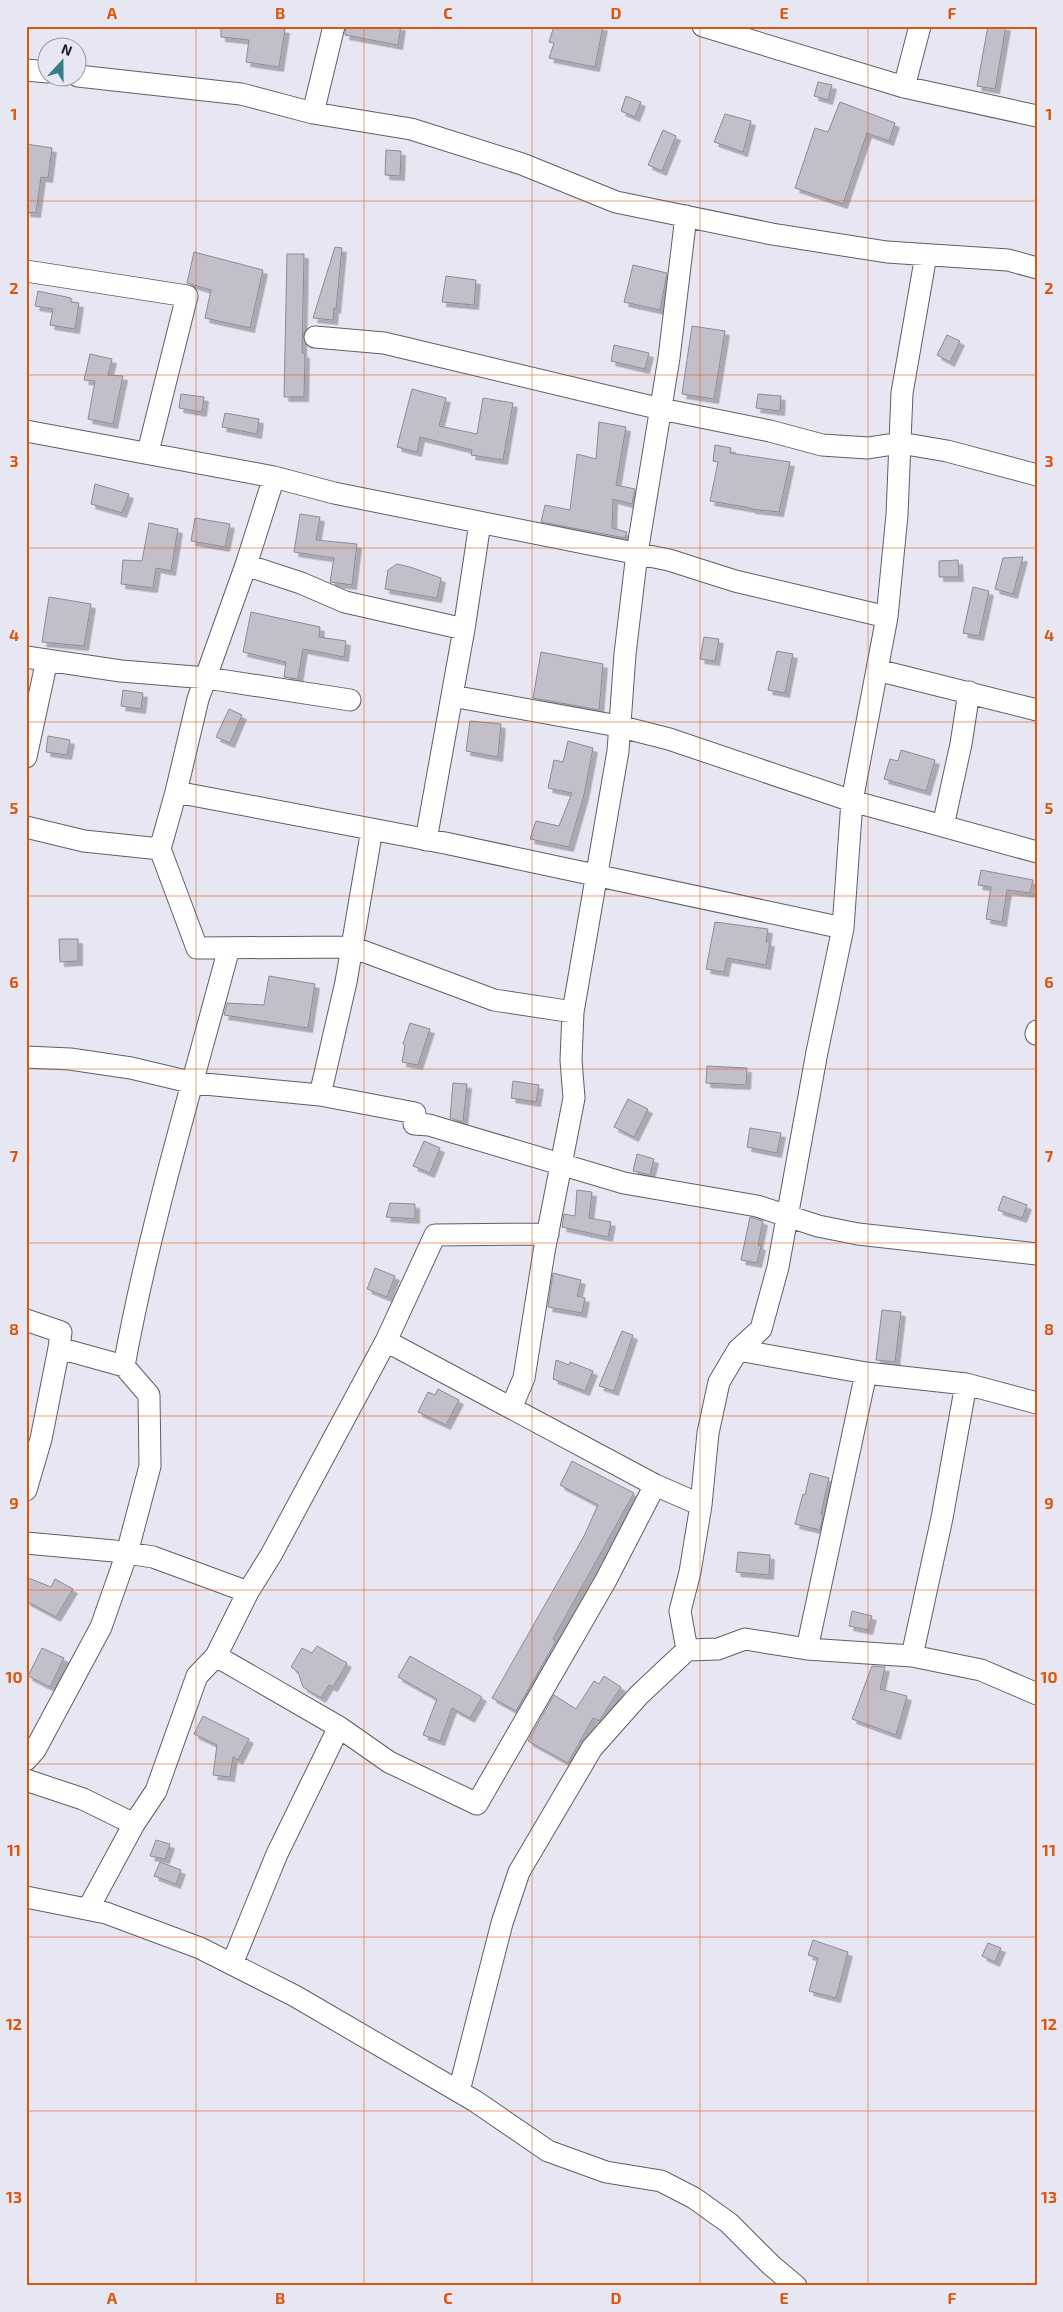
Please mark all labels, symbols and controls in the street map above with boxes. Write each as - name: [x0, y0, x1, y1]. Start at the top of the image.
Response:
- text: A: [107, 3, 118, 22]
- text: B: [275, 3, 285, 22]
- text: C: [443, 3, 453, 22]
- text: D: [611, 3, 622, 22]
- text: E: [779, 3, 789, 22]
- text: F: [948, 3, 957, 22]
- north arrow: [38, 38, 88, 88]
- text: N: [59, 40, 75, 59]
- text: 1: [11, 104, 17, 123]
- text: 1: [1046, 104, 1052, 123]
- text: 2: [9, 278, 19, 297]
- text: 2: [1044, 278, 1054, 297]
- text: 3: [9, 451, 19, 470]
- text: 3: [1044, 451, 1054, 470]
- text: 4: [9, 625, 19, 644]
- text: 4: [1044, 625, 1054, 644]
- text: 5: [10, 798, 19, 817]
- text: 5: [1045, 798, 1054, 817]
- text: 6: [9, 972, 19, 991]
- text: 6: [1044, 972, 1054, 991]
- text: 7: [10, 1146, 19, 1165]
- text: 7: [1045, 1146, 1054, 1165]
- text: 8: [9, 1319, 19, 1338]
- text: 8: [1044, 1319, 1054, 1338]
- text: 9: [9, 1493, 19, 1512]
- text: 9: [1044, 1493, 1054, 1512]
- text: 10: [5, 1667, 23, 1686]
- text: 10: [1040, 1667, 1058, 1686]
- text: 11: [7, 1840, 21, 1859]
- text: 11: [1042, 1840, 1056, 1859]
- text: 12: [6, 2014, 22, 2033]
- text: 12: [1041, 2014, 1057, 2033]
- text: 13: [6, 2187, 22, 2206]
- text: 13: [1041, 2187, 1057, 2206]
- text: A: [107, 2288, 118, 2307]
- text: B: [275, 2288, 285, 2307]
- text: C: [443, 2288, 453, 2307]
- text: D: [611, 2288, 622, 2307]
- text: E: [779, 2288, 789, 2307]
- text: F: [948, 2288, 957, 2307]

